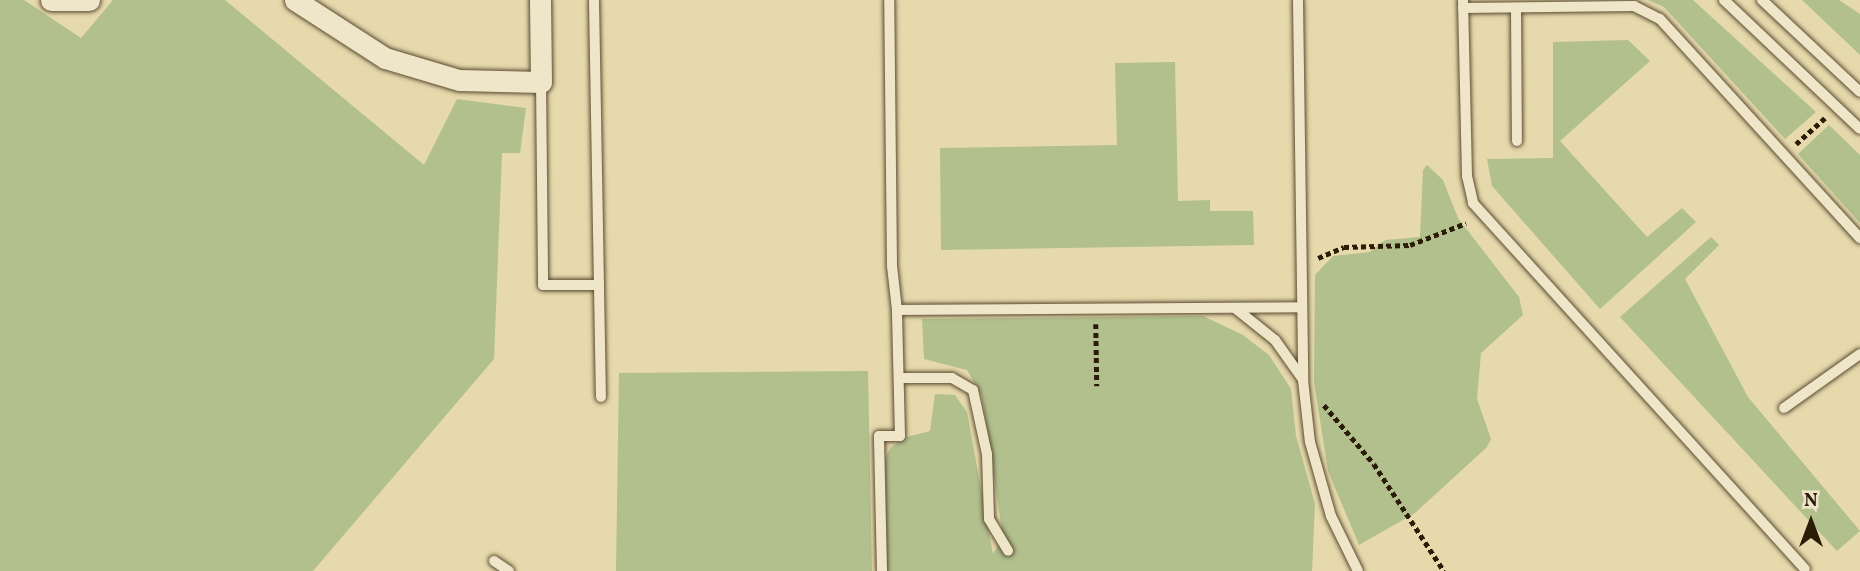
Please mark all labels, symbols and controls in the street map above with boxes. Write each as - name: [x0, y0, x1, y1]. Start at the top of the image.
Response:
- north arrow: [1776, 487, 1846, 557]
- text: N: [1804, 488, 1818, 514]

